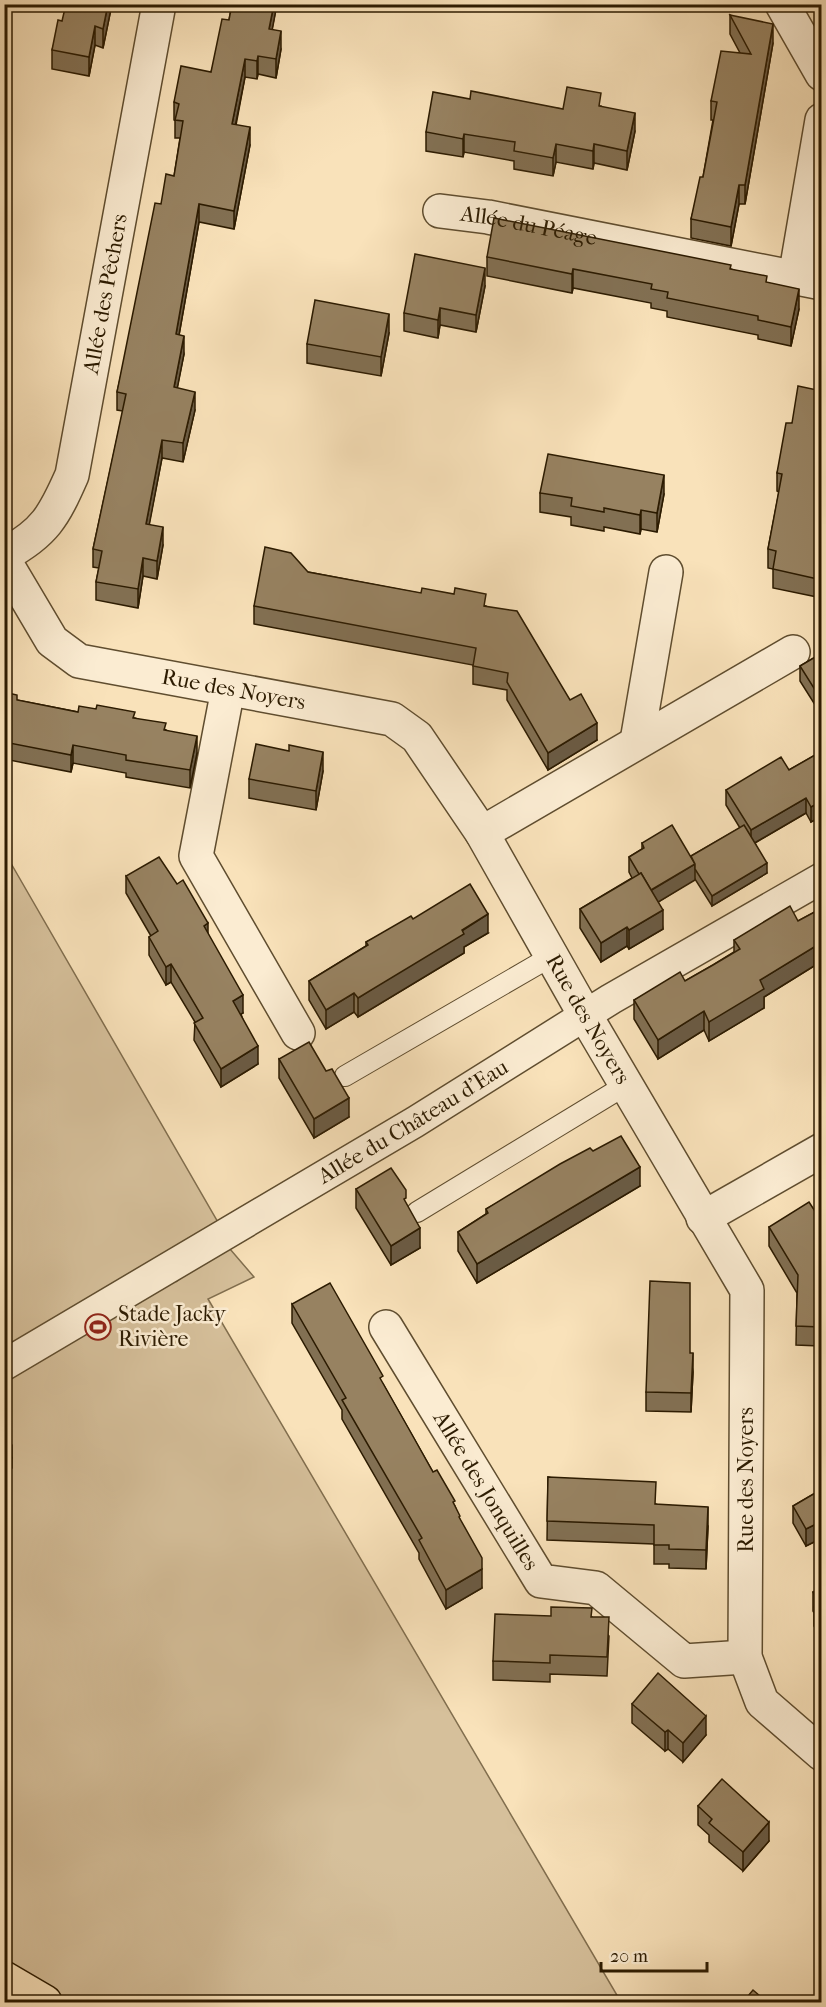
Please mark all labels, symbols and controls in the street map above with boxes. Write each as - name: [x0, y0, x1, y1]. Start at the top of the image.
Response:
- street label: Allée du Péage: [458, 201, 599, 251]
- street label: Allée des Pêchers: [78, 212, 133, 377]
- street label: Rue des Noyers: [160, 664, 308, 716]
- street label: Rue des Noyers: [540, 950, 636, 1089]
- street label: Allée du Château d'Eau: [312, 1054, 513, 1190]
- place label: Stade Jacky Rivière: [118, 1301, 227, 1352]
- sports icon: Stade Jacky Rivière: [83, 1312, 113, 1342]
- street label: Allée des Jonquilles: [427, 1406, 544, 1575]
- street label: Rue des Noyers: [733, 1407, 759, 1553]
- scale bar: [601, 1935, 708, 1973]
- text: 20 m: [610, 1946, 648, 1967]

